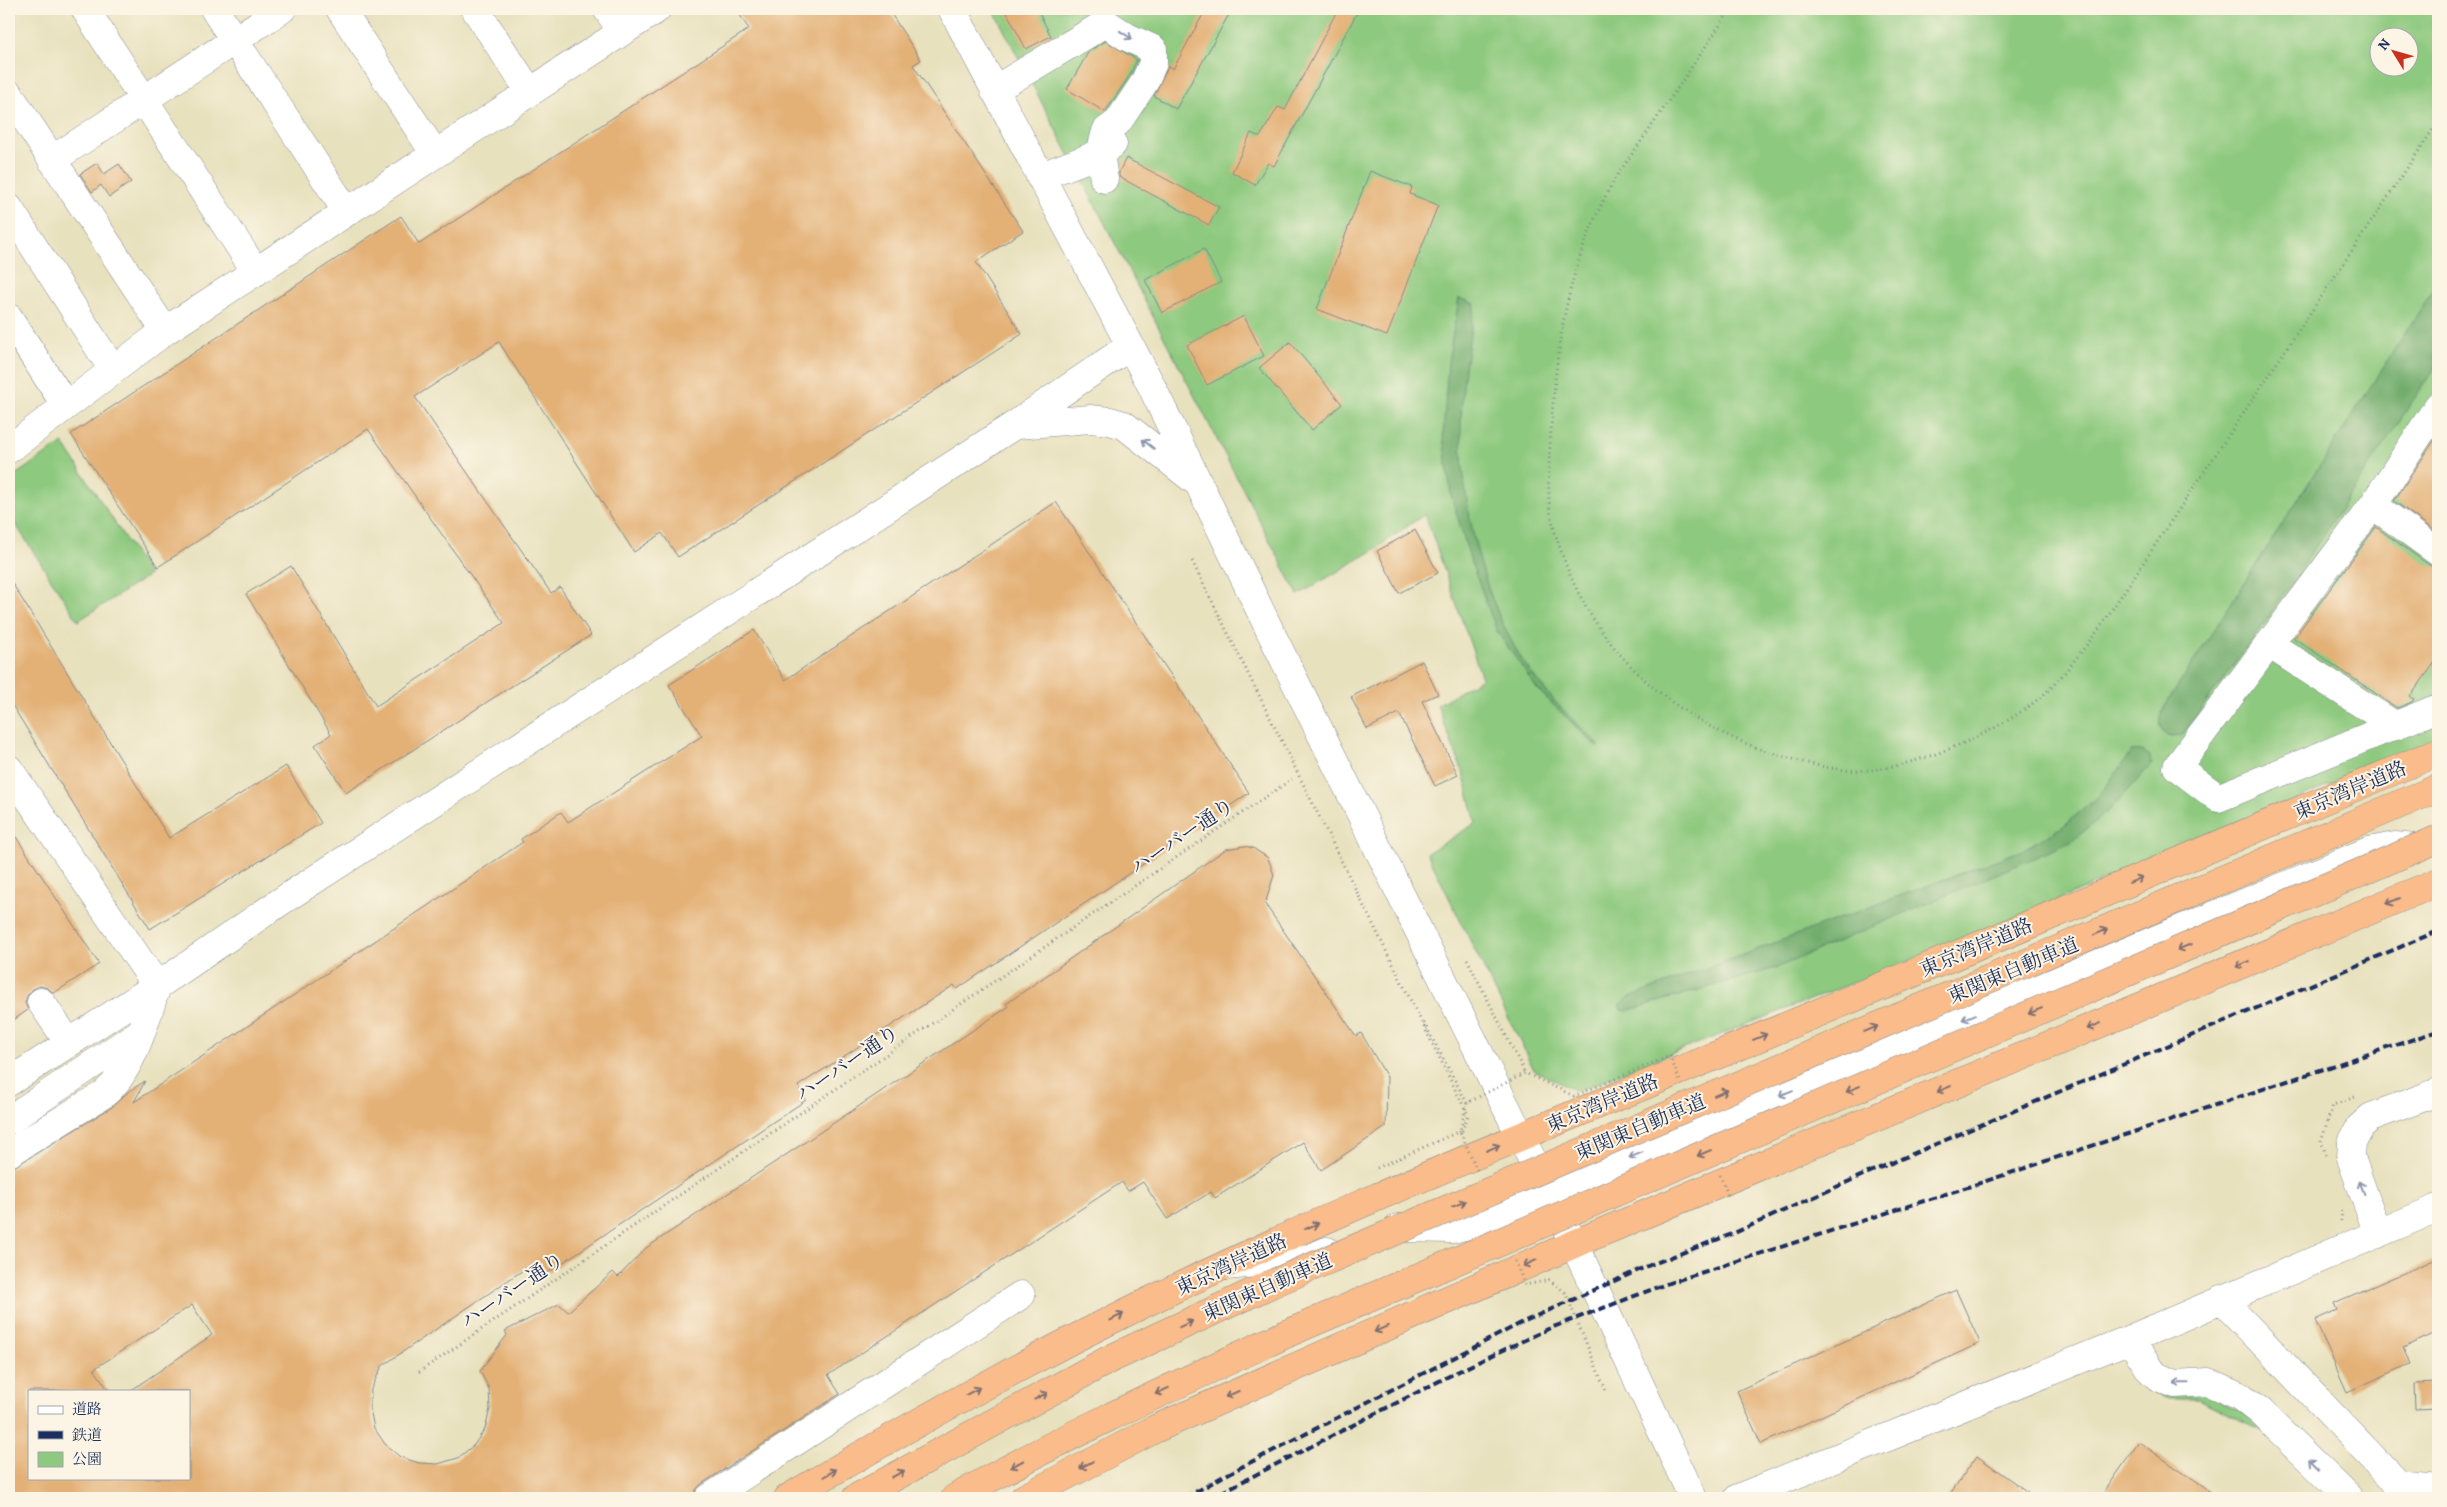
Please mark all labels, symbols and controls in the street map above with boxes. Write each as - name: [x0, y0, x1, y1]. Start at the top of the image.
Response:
- north arrow: [2370, 28, 2420, 78]
- one-way arrow: [1119, 30, 1133, 40]
- text: N: [2373, 35, 2395, 54]
- one-way arrow: [1142, 438, 1155, 449]
- street label: 東京湾岸道路: [2290, 755, 2411, 826]
- street label: ハーバー通り: [1125, 792, 1239, 881]
- one-way arrow: [2129, 875, 2144, 884]
- one-way arrow: [2386, 896, 2401, 906]
- street label: 東京湾岸道路: [1916, 912, 2037, 983]
- one-way arrow: [2093, 927, 2108, 937]
- street label: 東関東自動車道: [1943, 931, 2083, 1010]
- one-way arrow: [2177, 943, 2192, 953]
- one-way arrow: [2236, 959, 2251, 969]
- one-way arrow: [2028, 1007, 2043, 1017]
- one-way arrow: [1962, 1013, 1977, 1022]
- street label: ハーバー通り: [790, 1019, 904, 1108]
- one-way arrow: [2086, 1023, 2101, 1032]
- one-way arrow: [1863, 1024, 1878, 1034]
- one-way arrow: [1752, 1032, 1767, 1041]
- street label: 東京湾岸道路: [1542, 1068, 1663, 1139]
- one-way arrow: [1846, 1085, 1861, 1094]
- one-way arrow: [1937, 1085, 1952, 1094]
- one-way arrow: [1713, 1087, 1728, 1097]
- street label: 東関東自動車道: [1570, 1088, 1710, 1167]
- one-way arrow: [1779, 1088, 1794, 1098]
- one-way arrow: [1485, 1143, 1500, 1153]
- one-way arrow: [1697, 1149, 1712, 1159]
- one-way arrow: [1629, 1150, 1644, 1160]
- one-way arrow: [2356, 1180, 2366, 1196]
- one-way arrow: [1451, 1199, 1466, 1208]
- one-way arrow: [1304, 1221, 1319, 1231]
- street label: 東京湾岸道路: [1171, 1227, 1291, 1302]
- street label: ハーバー通り: [455, 1246, 569, 1335]
- street label: 東関東自動車道: [1198, 1247, 1337, 1328]
- one-way arrow: [1523, 1259, 1538, 1269]
- one-way arrow: [1109, 1312, 1124, 1321]
- one-way arrow: [1178, 1318, 1193, 1328]
- one-way arrow: [1374, 1324, 1389, 1334]
- one-way arrow: [2174, 1378, 2190, 1388]
- one-way arrow: [965, 1386, 979, 1396]
- one-way arrow: [1155, 1387, 1170, 1396]
- legend: [28, 1390, 190, 1480]
- one-way arrow: [1225, 1390, 1240, 1400]
- one-way arrow: [1033, 1391, 1048, 1400]
- text: 道路: [72, 1399, 102, 1419]
- text: 鉄道: [72, 1425, 102, 1445]
- text: 公園: [72, 1449, 102, 1469]
- one-way arrow: [2308, 1458, 2320, 1470]
- one-way arrow: [1011, 1460, 1025, 1470]
- one-way arrow: [1079, 1461, 1094, 1470]
- one-way arrow: [822, 1468, 836, 1478]
- one-way arrow: [891, 1469, 905, 1479]

